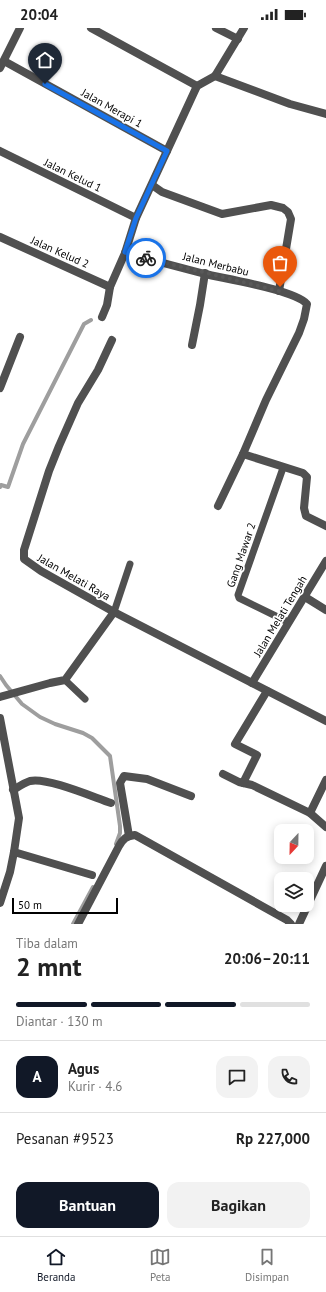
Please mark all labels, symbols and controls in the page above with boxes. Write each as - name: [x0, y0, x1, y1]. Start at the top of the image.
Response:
- text: 20:04: [20, 5, 58, 24]
- pin: [28, 43, 62, 84]
- icon: home: [34, 49, 56, 71]
- street label: Jalan Merapi 1: [78, 85, 145, 131]
- street label: Jalan Kelud 1: [41, 155, 104, 195]
- street label: Jalan Kelud 2: [28, 233, 91, 271]
- courier: [126, 238, 166, 278]
- pin: [263, 246, 297, 287]
- icon: bike: [135, 247, 157, 269]
- street label: Jalan Merbabu: [181, 249, 251, 279]
- icon: bag: [269, 252, 291, 274]
- street label: Gang Mawar 2: [223, 521, 259, 589]
- street label: Jalan Melati Raya: [34, 550, 113, 603]
- street label: Jalan Melati Tengah: [250, 573, 310, 660]
- north arrow: [274, 824, 314, 864]
- map controls: [274, 824, 314, 912]
- button: layers: [274, 872, 314, 912]
- scale bar: [12, 896, 118, 915]
- text: 50 m: [18, 898, 42, 912]
- text: Tiba dalam: [16, 935, 78, 952]
- text: 20:06–20:11: [224, 949, 310, 968]
- text: 2 mnt: [16, 950, 82, 983]
- text: Diantar · 130 m: [16, 1013, 103, 1030]
- button: chat: [216, 1056, 258, 1098]
- button: phone: [268, 1056, 310, 1098]
- text: Agus: [68, 1059, 99, 1078]
- text: A: [32, 1067, 42, 1086]
- text: Kurir · 4.6: [68, 1078, 122, 1095]
- text: Pesanan #9523: [16, 1129, 114, 1148]
- text: Rp 227,000: [236, 1129, 310, 1148]
- button: Bantuan: [16, 1182, 159, 1228]
- button: Bagikan: [167, 1182, 310, 1228]
- tab: Beranda: [37, 1246, 75, 1284]
- tab: Peta: [149, 1246, 171, 1284]
- tab: Disimpan: [245, 1246, 289, 1284]

